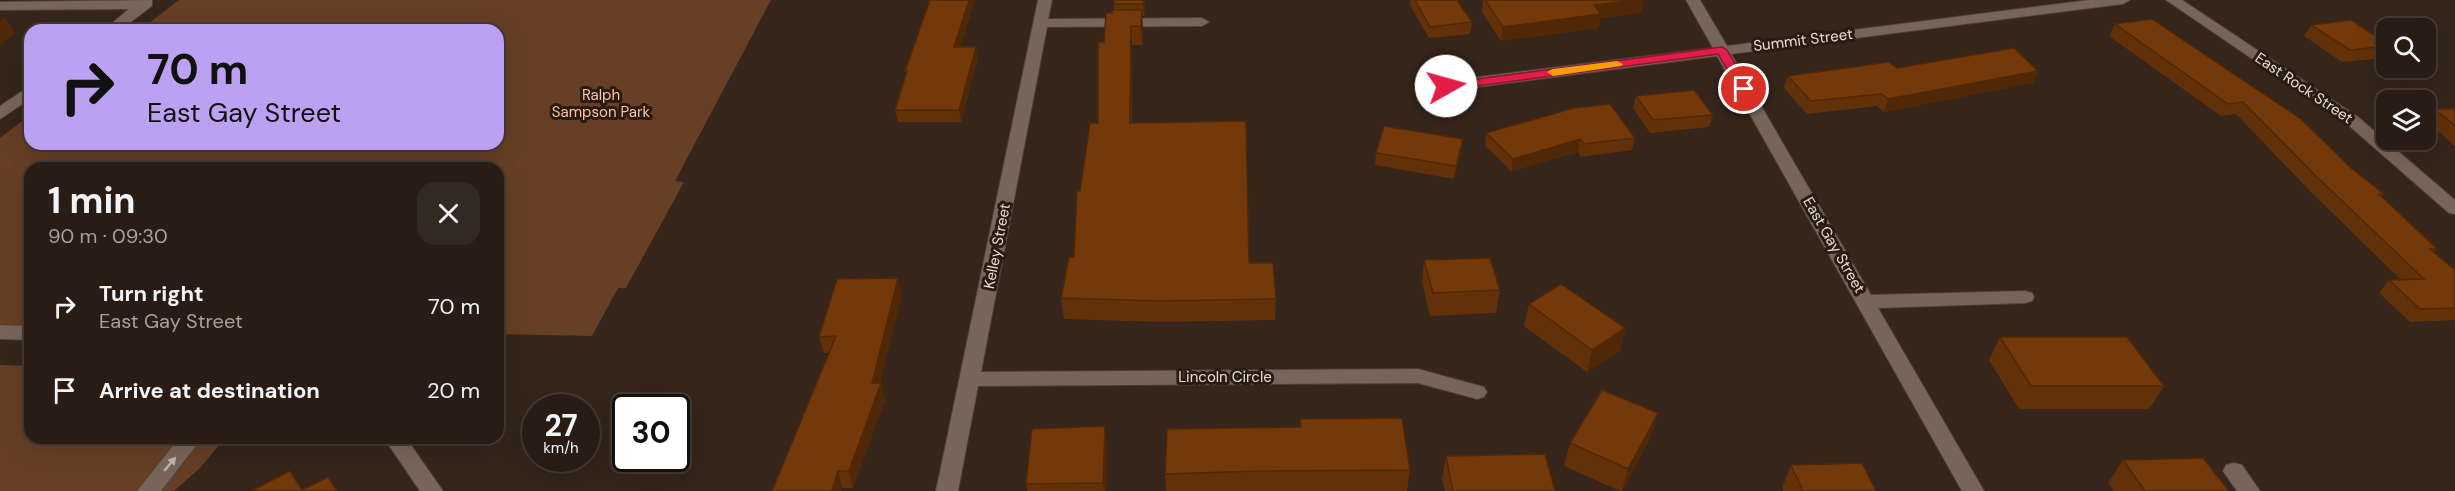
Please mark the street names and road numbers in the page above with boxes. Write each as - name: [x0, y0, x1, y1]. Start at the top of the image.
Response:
- street label: Summit Street: [1752, 24, 1854, 56]
- street label: East Rock Street: [2251, 48, 2357, 128]
- street label: East Gay Street: [1798, 193, 1870, 297]
- street label: Kelley Street: [979, 202, 1015, 290]
- street label: Lincoln Circle: [1178, 367, 1272, 387]

